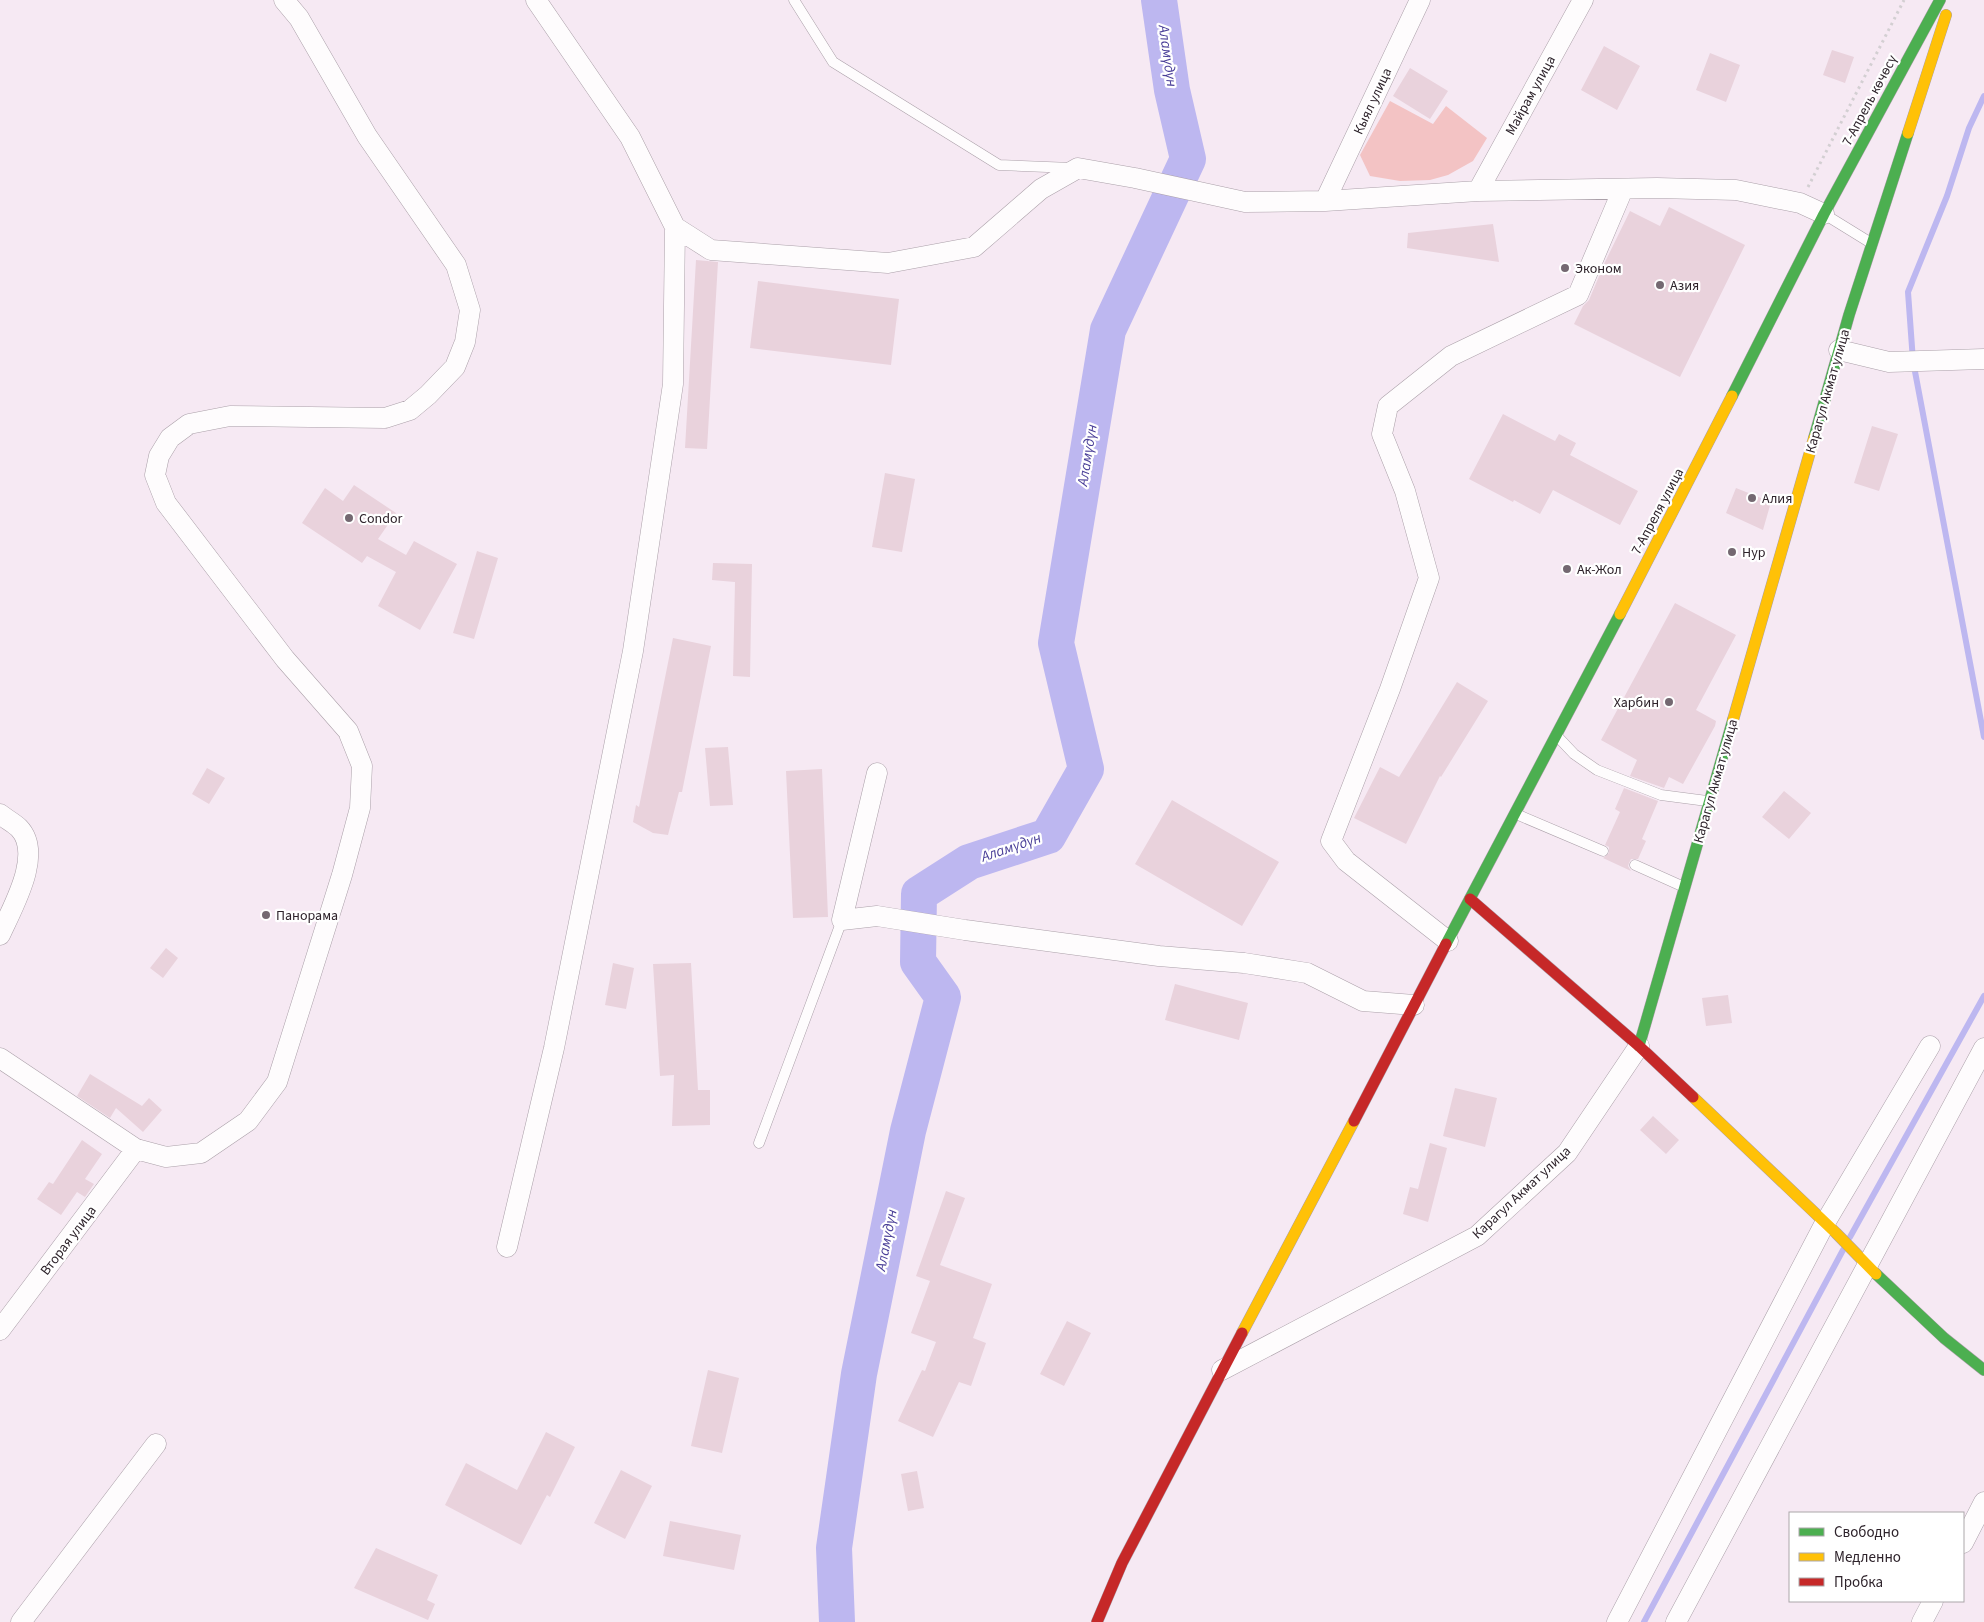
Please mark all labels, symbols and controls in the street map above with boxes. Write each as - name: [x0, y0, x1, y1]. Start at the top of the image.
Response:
- water label: Аламүдүн: [1153, 23, 1182, 88]
- street label: 7-Апрель көчөсү: [1837, 51, 1903, 150]
- street label: Майрам улица: [1501, 52, 1561, 139]
- street label: Кыял улица: [1349, 65, 1397, 138]
- place label: Эконом: [1575, 259, 1622, 279]
- marker: Эконом: [1559, 262, 1571, 274]
- place label: Азия: [1670, 276, 1699, 296]
- marker: Азия: [1654, 279, 1666, 291]
- street label: Карагул Акмат улица: [1801, 327, 1855, 456]
- water label: Аламүдүн: [1072, 423, 1103, 488]
- street label: 7-Апреля улица: [1627, 465, 1689, 558]
- place label: Алия: [1762, 489, 1792, 509]
- marker: Алия: [1746, 492, 1758, 504]
- place label: Condor: [359, 509, 403, 529]
- marker: Condor: [343, 512, 355, 524]
- place label: Нур: [1742, 543, 1766, 563]
- marker: Нур: [1726, 546, 1738, 558]
- place label: Ак-Жол: [1577, 560, 1622, 580]
- marker: Ак-Жол: [1561, 563, 1573, 575]
- place label: Харбин: [1614, 693, 1659, 713]
- marker: Харбин: [1663, 696, 1675, 708]
- street label: Карагул Акмат улица: [1689, 717, 1743, 846]
- water label: Аламүдүн: [977, 827, 1044, 868]
- place label: Панорама: [276, 906, 338, 926]
- marker: Панорама: [260, 909, 272, 921]
- street label: Карагул Акмат улица: [1468, 1142, 1575, 1244]
- street label: Вторая улица: [36, 1202, 102, 1280]
- water label: Аламүдүн: [870, 1208, 903, 1274]
- legend: [1789, 1512, 1964, 1602]
- text: Свободно: [1834, 1522, 1899, 1543]
- text: Медленно: [1834, 1547, 1901, 1568]
- text: Пробка: [1834, 1572, 1883, 1593]

